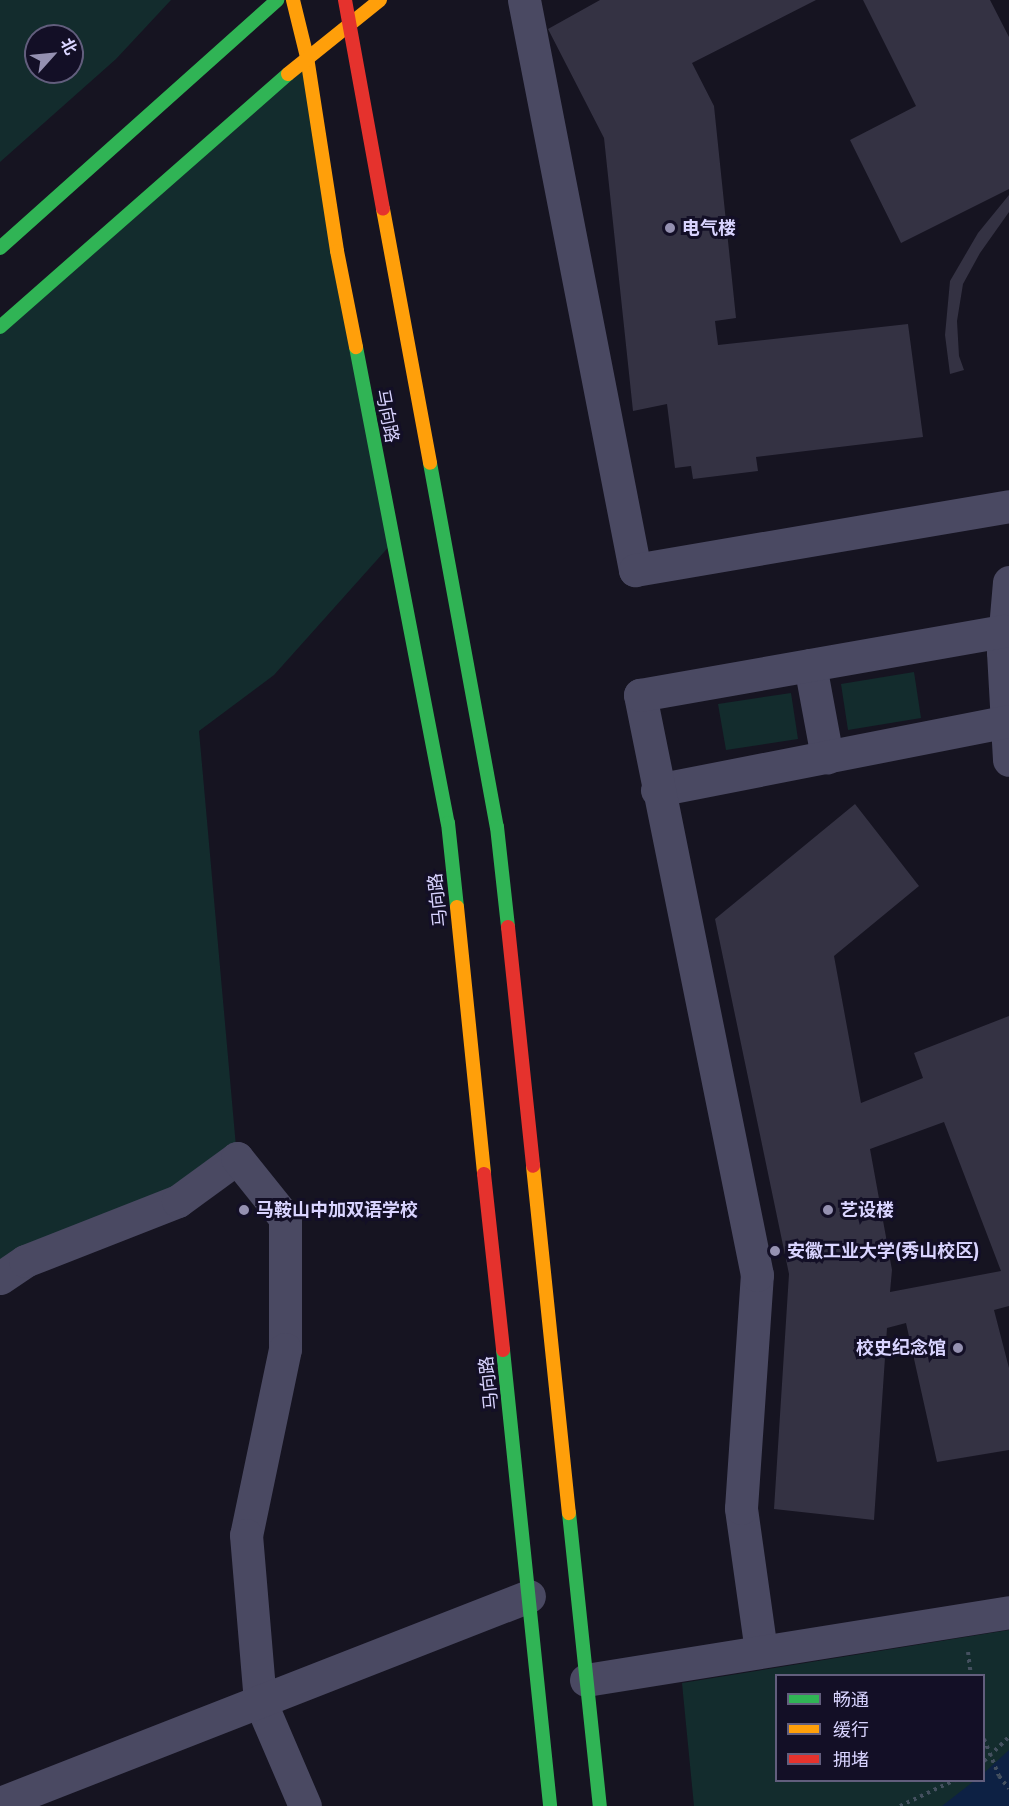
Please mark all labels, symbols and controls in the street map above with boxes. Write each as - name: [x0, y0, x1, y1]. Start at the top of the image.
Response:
- north arrow: [24, 24, 84, 84]
- text: 北: [55, 34, 83, 59]
- place label: 电气楼: [682, 217, 736, 239]
- marker: 电气楼: [663, 221, 677, 235]
- street label: 马向路: [371, 387, 403, 445]
- street label: 马向路: [424, 872, 452, 928]
- place label: 马鞍山中加双语学校: [256, 1199, 418, 1221]
- place label: 艺设楼: [840, 1199, 894, 1221]
- marker: 马鞍山中加双语学校: [237, 1203, 251, 1217]
- marker: 艺设楼: [821, 1203, 835, 1217]
- place label: 安徽工业大学(秀山校区): [787, 1240, 979, 1262]
- marker: 安徽工业大学(秀山校区): [768, 1244, 782, 1258]
- place label: 校史纪念馆: [856, 1337, 946, 1359]
- marker: 校史纪念馆: [951, 1341, 965, 1355]
- street label: 马向路: [475, 1355, 503, 1411]
- legend: [775, 1674, 985, 1782]
- text: 畅通: [833, 1687, 869, 1713]
- text: 缓行: [833, 1717, 869, 1743]
- text: 拥堵: [833, 1747, 869, 1773]

